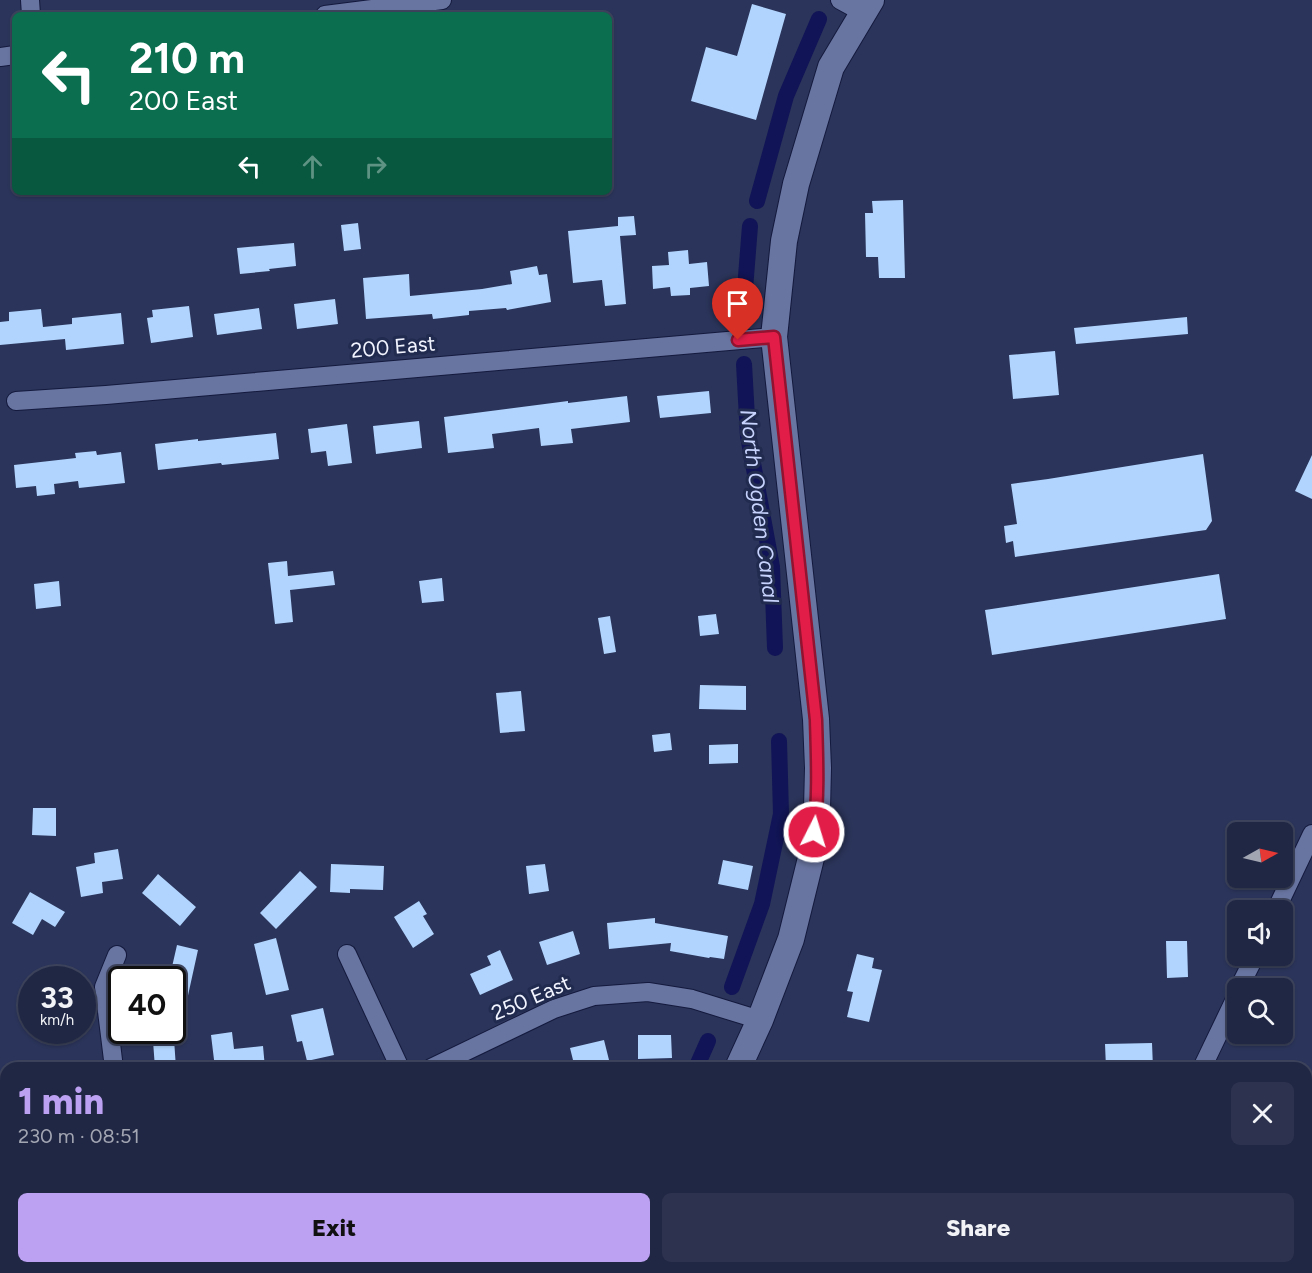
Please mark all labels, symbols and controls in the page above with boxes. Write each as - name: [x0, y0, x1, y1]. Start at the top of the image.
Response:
- text: 210 m: [129, 33, 245, 84]
- icon: left: [30, 36, 108, 114]
- text: 200 East: [129, 84, 238, 117]
- icon: left: [233, 150, 266, 183]
- icon: ahead: [296, 150, 329, 183]
- icon: right: [359, 150, 392, 183]
- pin: [712, 278, 763, 340]
- icon: arrive: [721, 287, 754, 320]
- street label: 200 East: [350, 330, 436, 363]
- water label: North Ogden Canal: [734, 408, 785, 605]
- position arrow: [782, 800, 846, 864]
- north arrow: [1227, 822, 1293, 888]
- map controls: [1227, 822, 1293, 1044]
- button: sound: [1227, 900, 1293, 966]
- speed limit sign: 40: [108, 966, 186, 1044]
- street label: 250 East: [488, 970, 574, 1025]
- button: search: [1227, 978, 1293, 1044]
- text: 33: [40, 979, 74, 1016]
- text: km/h: [40, 1011, 74, 1029]
- text: 1 min: [18, 1080, 104, 1123]
- button: close: [1231, 1082, 1294, 1145]
- text: 230 m · 08:51: [18, 1124, 140, 1148]
- button: Exit: [18, 1193, 650, 1262]
- button: Share: [662, 1193, 1294, 1262]

